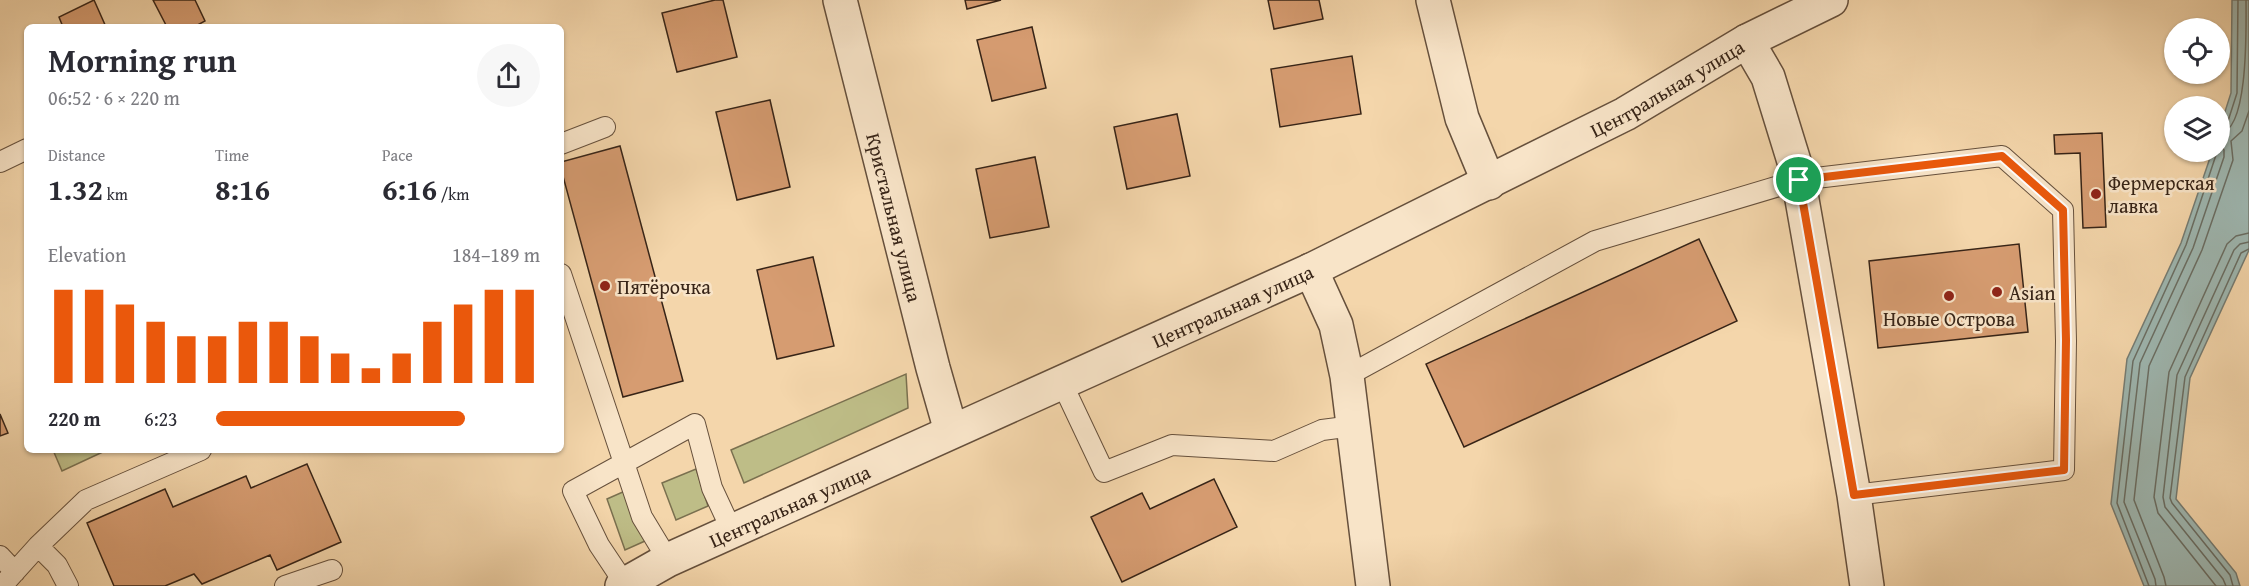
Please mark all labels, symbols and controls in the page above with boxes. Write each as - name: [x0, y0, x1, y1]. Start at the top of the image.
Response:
- map controls: [2164, 18, 2230, 162]
- button: locate: [2164, 18, 2230, 84]
- street label: Центральная улица: [1585, 31, 1750, 144]
- text: Morning run: [48, 36, 237, 84]
- button: share: [477, 44, 540, 107]
- text: 06:52 · 6 × 220 m: [48, 83, 180, 112]
- button: layers: [2164, 96, 2230, 162]
- street label: Кристальная улица: [860, 130, 930, 305]
- text: Distance: [48, 143, 105, 167]
- text: Time: [215, 143, 249, 167]
- text: Pace: [382, 143, 413, 167]
- pin: [1773, 154, 1824, 205]
- icon: arrive: [1782, 163, 1815, 196]
- text: 1.32: [48, 167, 103, 211]
- text: 8:16: [215, 167, 270, 211]
- text: 6:16: [382, 167, 437, 211]
- place label: Фермерская лавка: [2108, 168, 2215, 220]
- text: km: [103, 182, 128, 206]
- text: /km: [437, 182, 469, 206]
- marker: Фермерская лавка: [2089, 187, 2103, 201]
- text: Elevation: [48, 240, 126, 269]
- text: 184–189 m: [452, 240, 540, 269]
- street label: Центральная улица: [1147, 256, 1318, 354]
- place label: Пятёрочка: [617, 272, 711, 301]
- place label: Asian: [2009, 278, 2055, 307]
- marker: Пятёрочка: [598, 279, 612, 293]
- marker: Asian: [1990, 285, 2004, 299]
- marker: Новые Острова: [1942, 289, 1956, 303]
- place label: Новые Острова: [1883, 304, 2015, 333]
- text: 220 m: [48, 404, 101, 433]
- text: 6:23: [144, 404, 178, 433]
- street label: Центральная улица: [704, 456, 875, 554]

